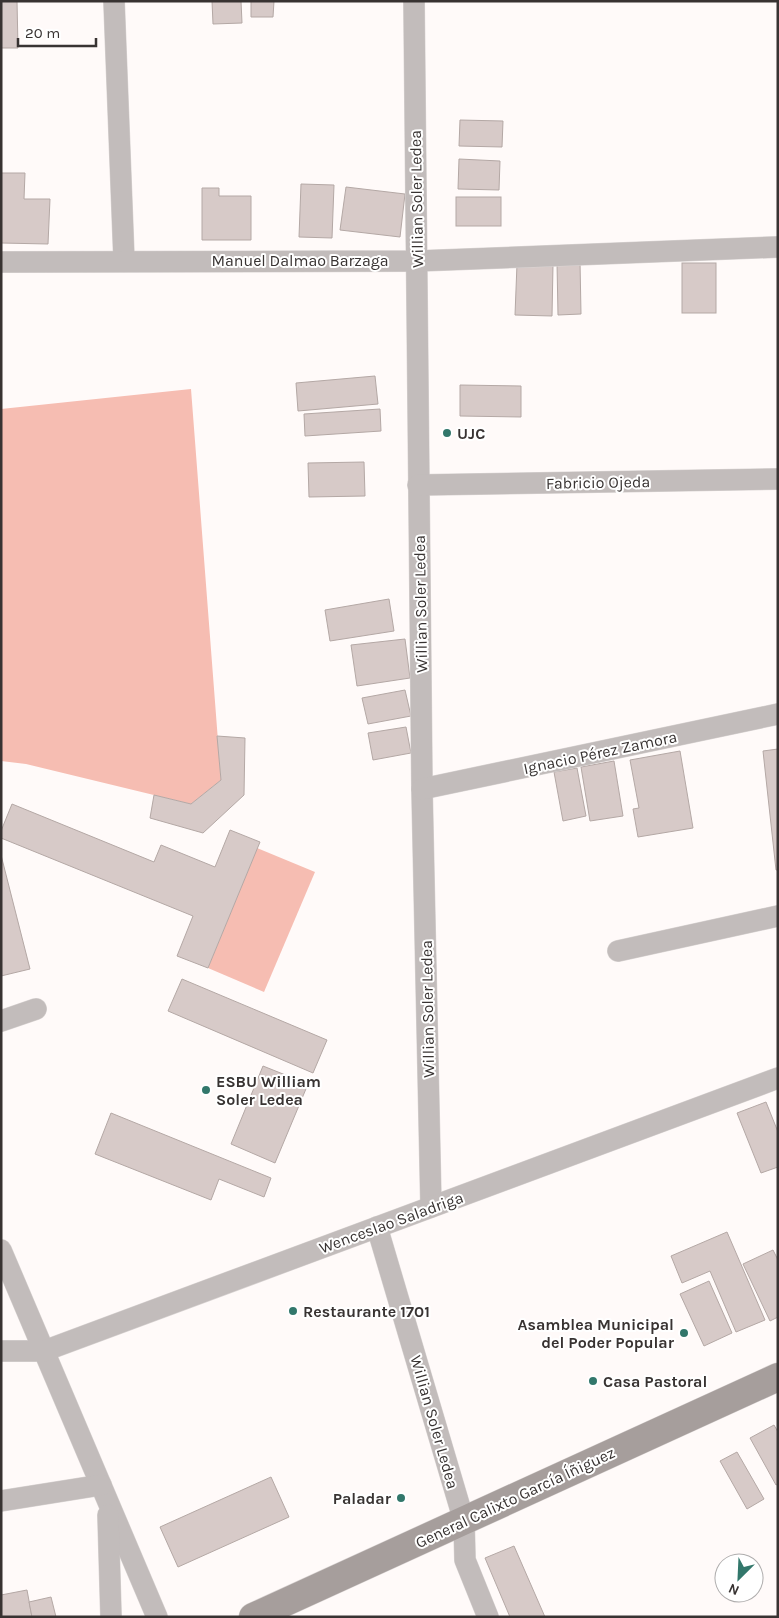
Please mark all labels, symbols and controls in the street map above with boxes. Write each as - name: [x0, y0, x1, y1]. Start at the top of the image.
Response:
- scale bar: [18, 15, 95, 47]
- text: 20 m: [25, 24, 60, 42]
- street label: Willian Soler Ledea: [406, 130, 427, 268]
- street label: Manuel Dalmao Barzaga: [211, 251, 389, 270]
- place label: UJC: [457, 424, 485, 443]
- marker: UJC: [441, 427, 453, 439]
- street label: Fabricio Ojeda: [546, 472, 650, 493]
- street label: Willian Soler Ledea: [410, 535, 431, 673]
- street label: Ignacio Pérez Zamora: [522, 727, 679, 778]
- street label: Willian Soler Ledea: [417, 940, 438, 1078]
- place label: ESBU William Soler Ledea: [216, 1072, 321, 1109]
- marker: ESBU William Soler Ledea: [200, 1084, 212, 1096]
- street label: Wenceslao Saladriga: [316, 1188, 466, 1257]
- place label: Restaurante 1701: [303, 1302, 430, 1321]
- marker: Restaurante 1701: [287, 1305, 299, 1317]
- place label: Asamblea Municipal del Poder Popular: [517, 1315, 675, 1352]
- marker: Asamblea Municipal del Poder Popular: [678, 1327, 690, 1339]
- street label: Willian Soler Ledea: [406, 1353, 463, 1491]
- place label: Casa Pastoral: [603, 1372, 707, 1391]
- marker: Casa Pastoral: [587, 1375, 599, 1387]
- street label: General Calixto García Íñiguez: [412, 1443, 618, 1552]
- place label: Paladar: [333, 1489, 392, 1508]
- marker: Paladar: [395, 1492, 407, 1504]
- north arrow: [714, 1553, 764, 1603]
- text: N: [726, 1580, 742, 1599]

